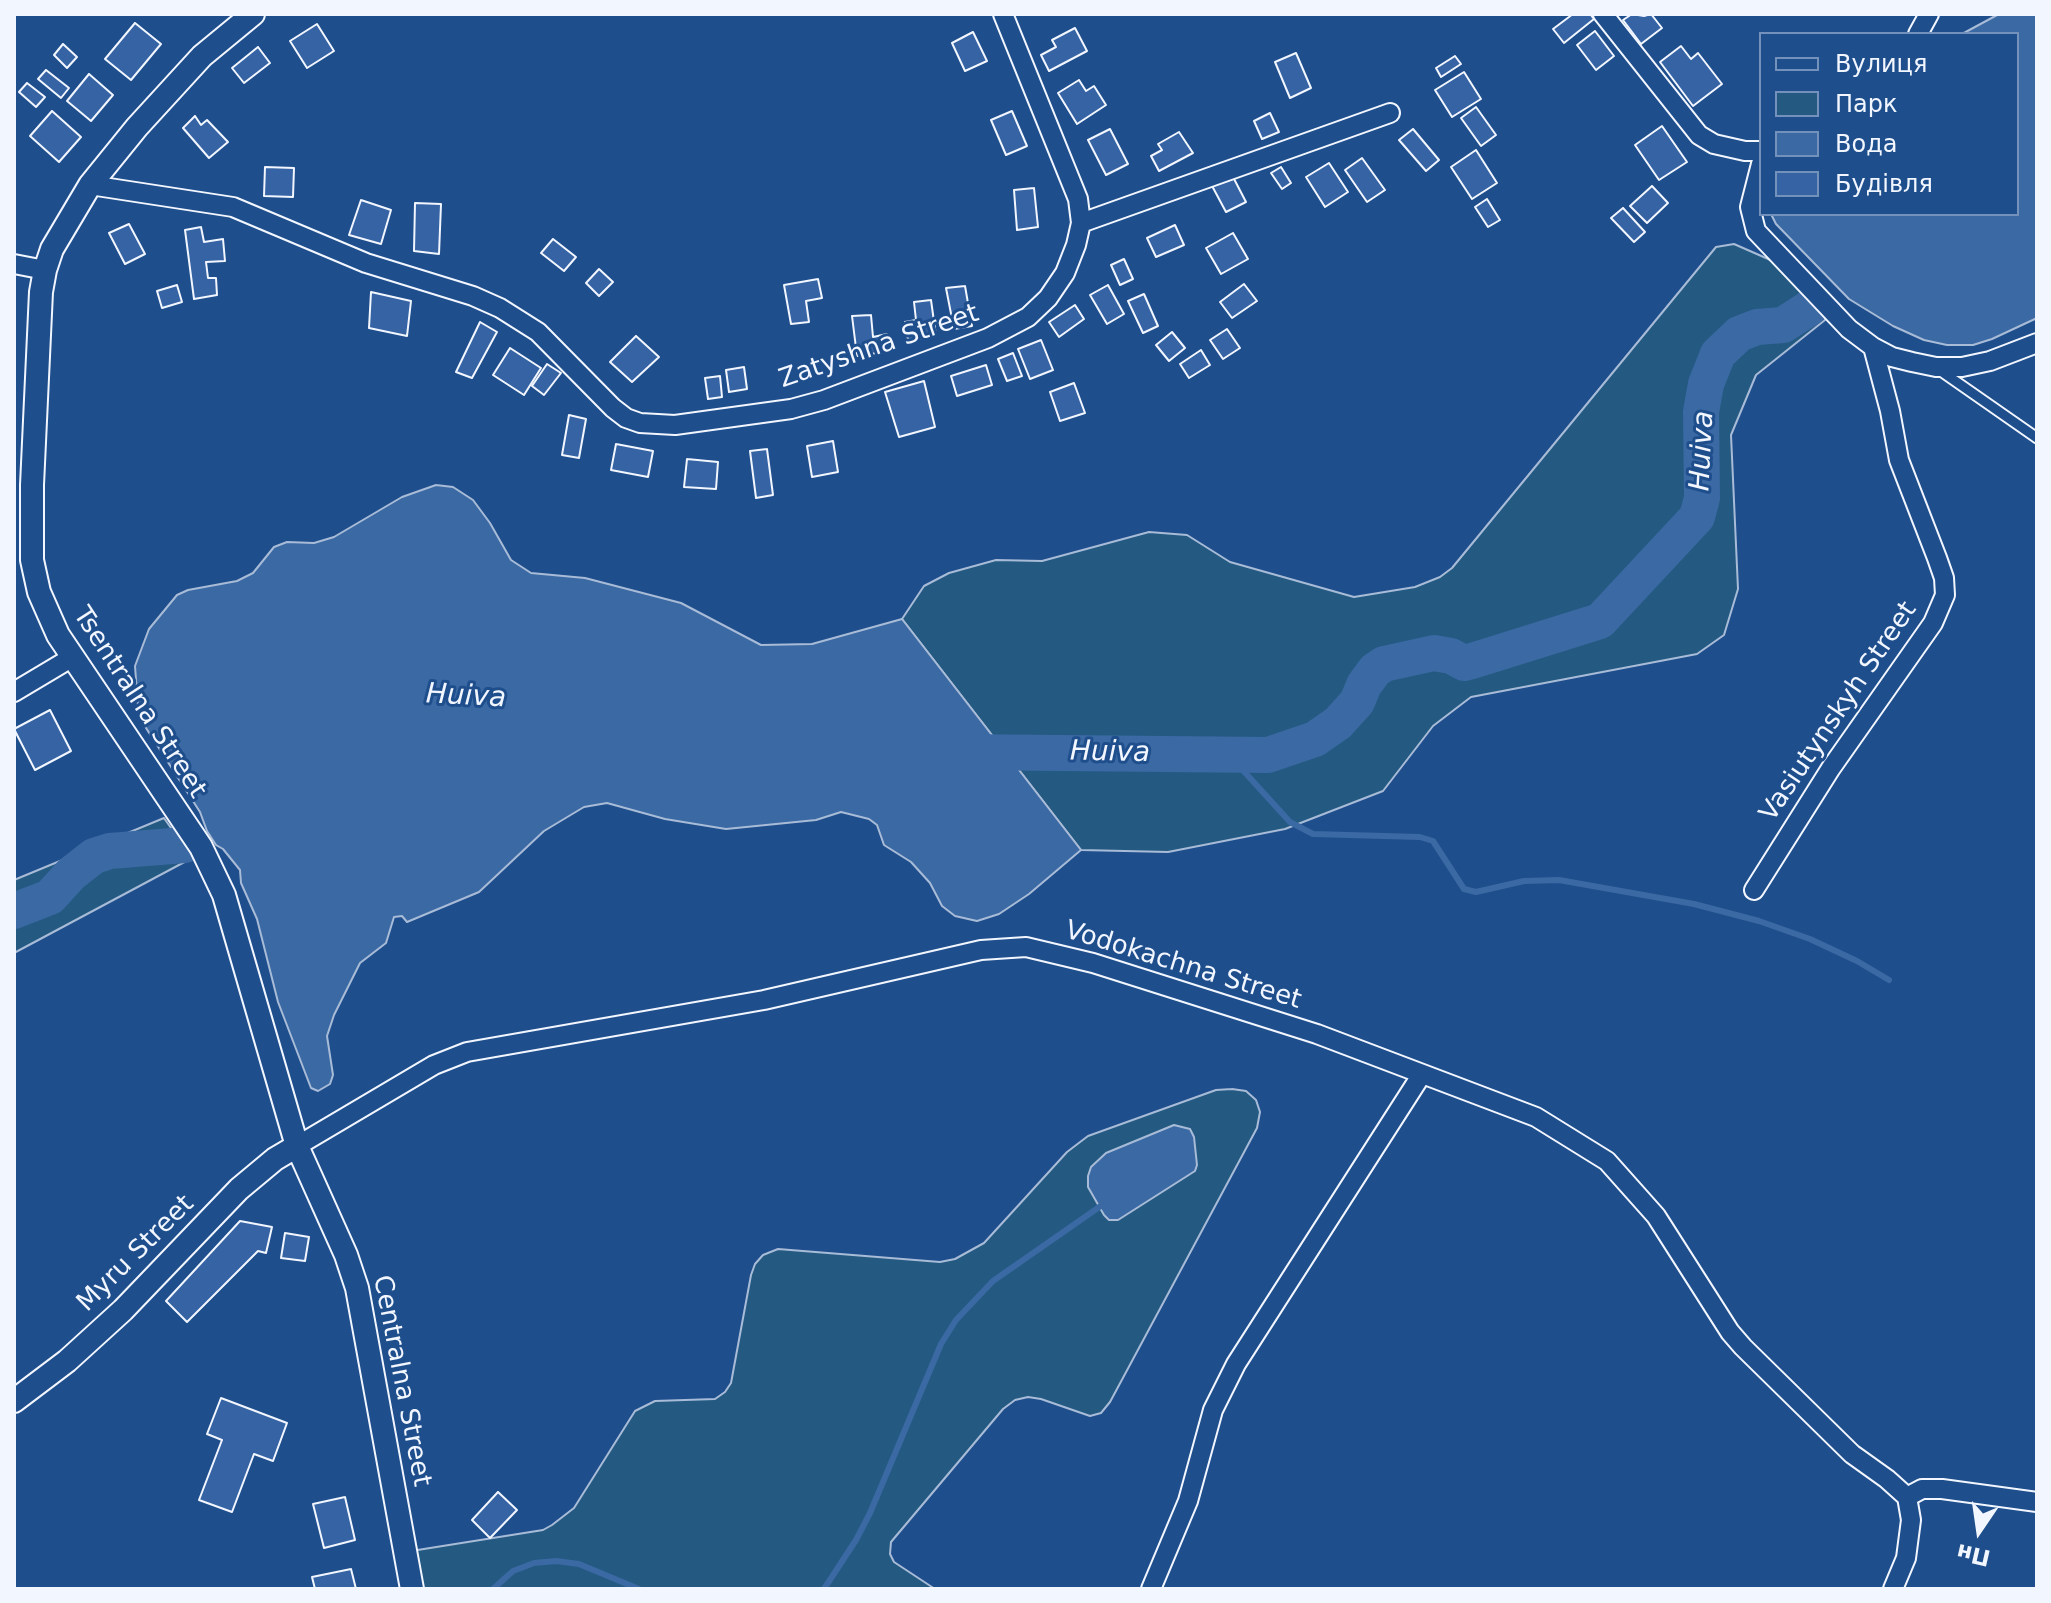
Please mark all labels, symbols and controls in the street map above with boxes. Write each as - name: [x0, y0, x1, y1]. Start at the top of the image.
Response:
- legend: [1759, 32, 2019, 216]
- text: Вулиця: [1835, 50, 1927, 78]
- text: Парк: [1835, 90, 1897, 118]
- text: Вода: [1835, 130, 1897, 158]
- text: Будівля: [1835, 170, 1933, 198]
- street label: Zatyshna Street: [775, 298, 983, 396]
- water label: Huiva: [1684, 410, 1722, 492]
- street label: Vasiutynskyh Street: [1754, 596, 1924, 828]
- street label: Tsentralna Street: [66, 602, 212, 804]
- water label: Huiva: [425, 678, 507, 716]
- water label: Huiva: [1070, 736, 1150, 770]
- street label: Vodokachna Street: [1061, 915, 1305, 1017]
- street label: Myru Street: [71, 1189, 201, 1319]
- street label: Centralna Street: [365, 1273, 437, 1489]
- north arrow: [1939, 1491, 2019, 1571]
- text: Пн: [1954, 1539, 1993, 1571]

